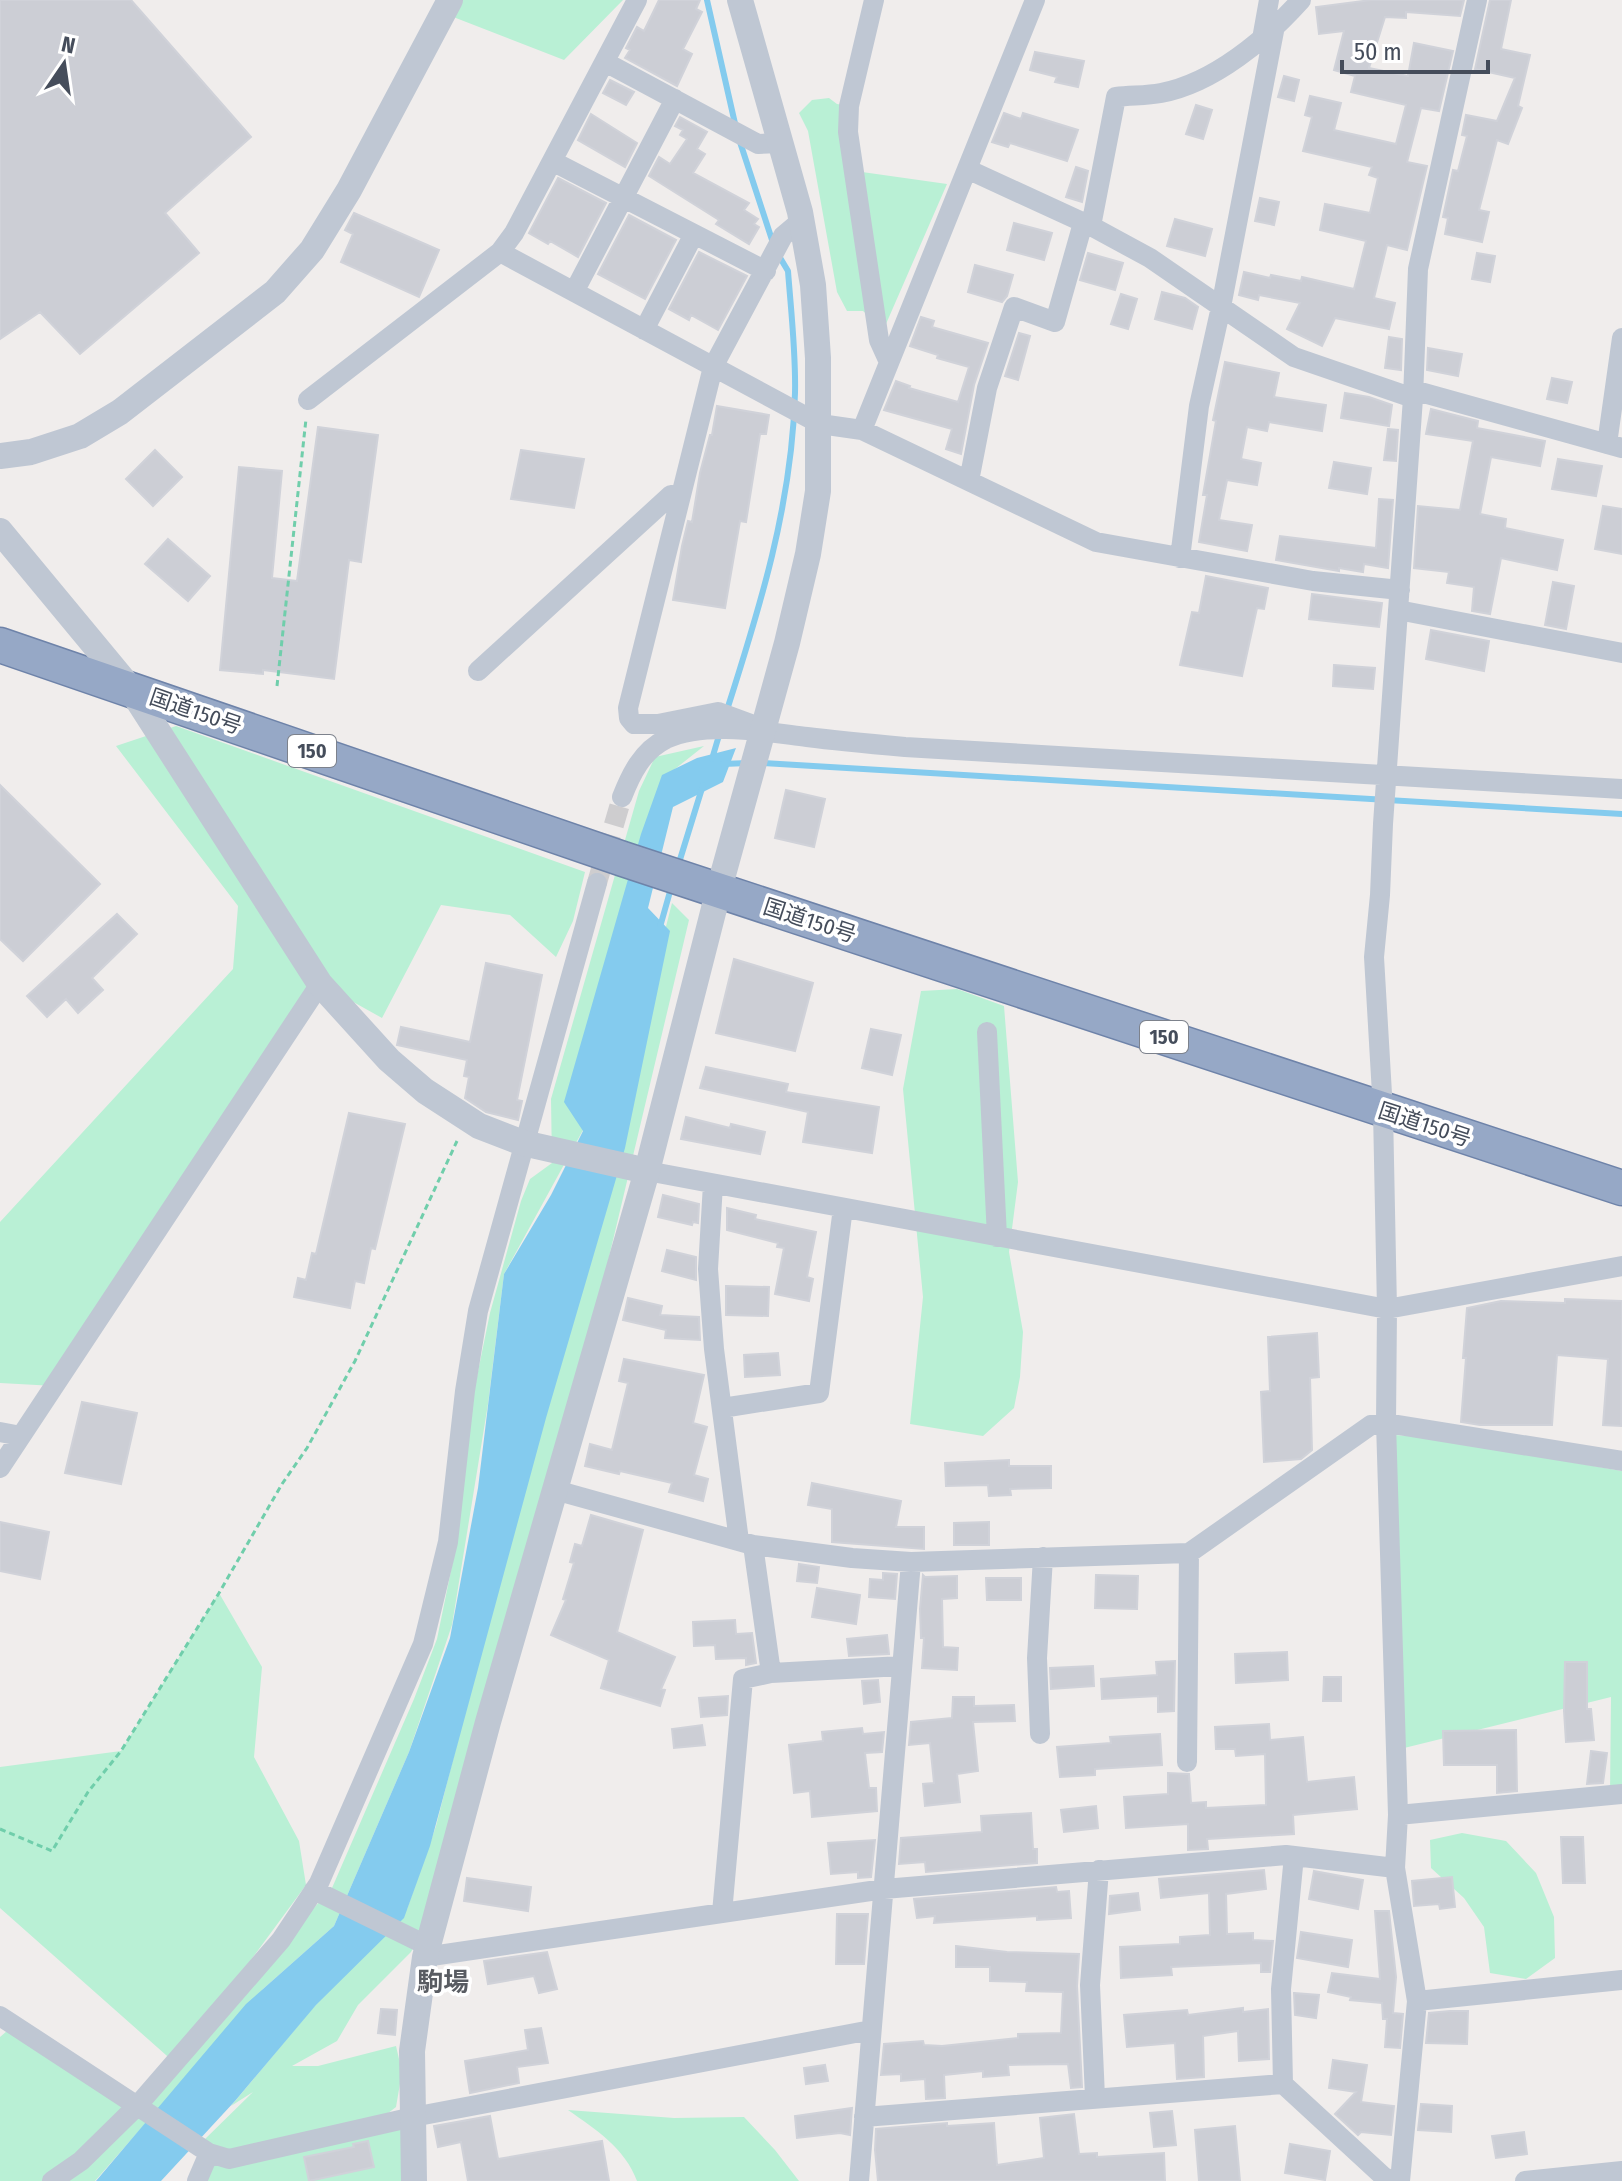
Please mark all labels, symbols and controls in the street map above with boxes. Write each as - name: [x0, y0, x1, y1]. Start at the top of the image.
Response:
- north arrow: [24, 24, 104, 104]
- scale bar: [1342, 24, 1488, 74]
- text: N: [59, 30, 78, 60]
- text: 50 m: [1354, 38, 1402, 66]
- street label: 国道150号: [146, 683, 246, 740]
- road number: 150: [288, 735, 336, 767]
- street label: 国道150号: [760, 893, 860, 948]
- road number: 150: [1140, 1021, 1188, 1053]
- street label: 国道150号: [1375, 1097, 1475, 1152]
- district label: 駒場: [417, 1967, 469, 1998]

